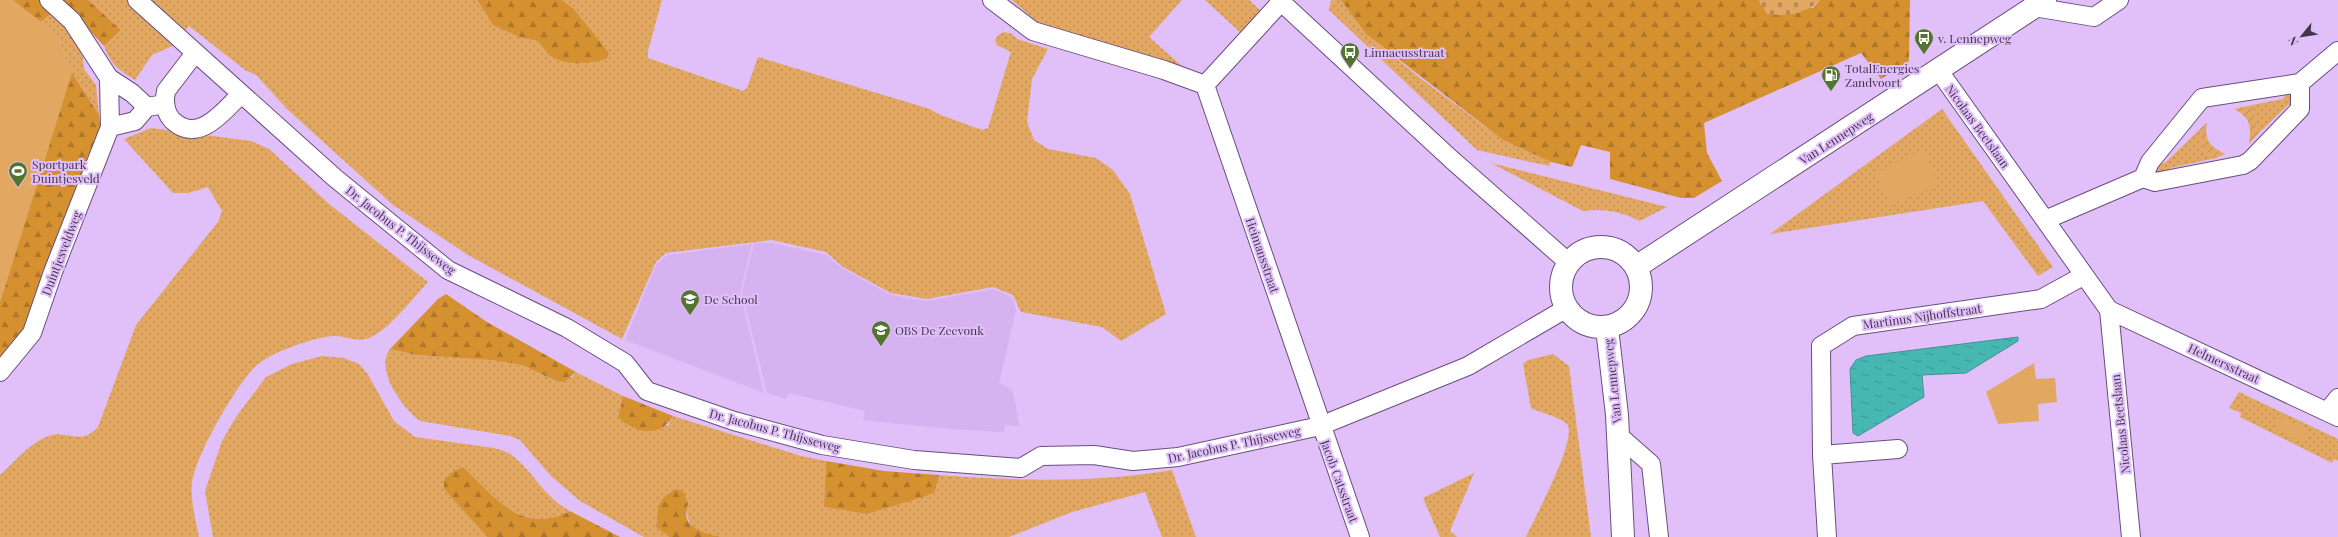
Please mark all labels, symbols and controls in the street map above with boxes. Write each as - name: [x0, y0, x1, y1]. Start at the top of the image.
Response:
- north arrow: [2282, 16, 2322, 56]
- bus stop icon: v. Lennepweg: [1913, 27, 1935, 55]
- place label: v. Lennepweg: [1937, 30, 2012, 46]
- text: N: [2284, 34, 2301, 48]
- bus stop icon: Linnaeusstraat: [1339, 41, 1361, 69]
- place label: Linnaeusstraat: [1364, 44, 1445, 60]
- place label: TotalEnergies Zandvoort: [1845, 60, 1919, 90]
- fuel station icon: TotalEnergies Zandvoort: [1820, 64, 1842, 92]
- street label: Nicolaas Beetslaan: [1942, 81, 2014, 171]
- street label: Van Lennepweg: [1795, 108, 1877, 168]
- place label: Sportpark Duintjesveld: [32, 156, 100, 186]
- sports icon: Sportpark Duintjesveld: [7, 160, 29, 188]
- street label: Dr. Jacobus P. Thijsseweg: [343, 182, 460, 278]
- street label: Duintjesveldweg: [38, 208, 85, 298]
- street label: Heimansstraat: [1243, 215, 1284, 296]
- school or university icon: De School: [679, 288, 701, 316]
- place label: De School: [704, 291, 758, 307]
- street label: Martinus Nijhoffstraat: [1862, 300, 1983, 332]
- school or university icon: OBS De Zeevonk: [870, 319, 892, 347]
- place label: OBS De Zeevonk: [895, 322, 984, 338]
- street label: Van Lennepweg: [1600, 337, 1624, 425]
- street label: Helmersstraat: [2186, 339, 2263, 387]
- street label: Nicolaas Beetslaan: [2107, 374, 2133, 474]
- street label: Dr. Jacobus P. Thijsseweg: [708, 405, 843, 455]
- street label: Dr. Jacobus P. Thijsseweg: [1166, 422, 1302, 466]
- street label: Jacob Catsstraat: [1317, 437, 1363, 525]

